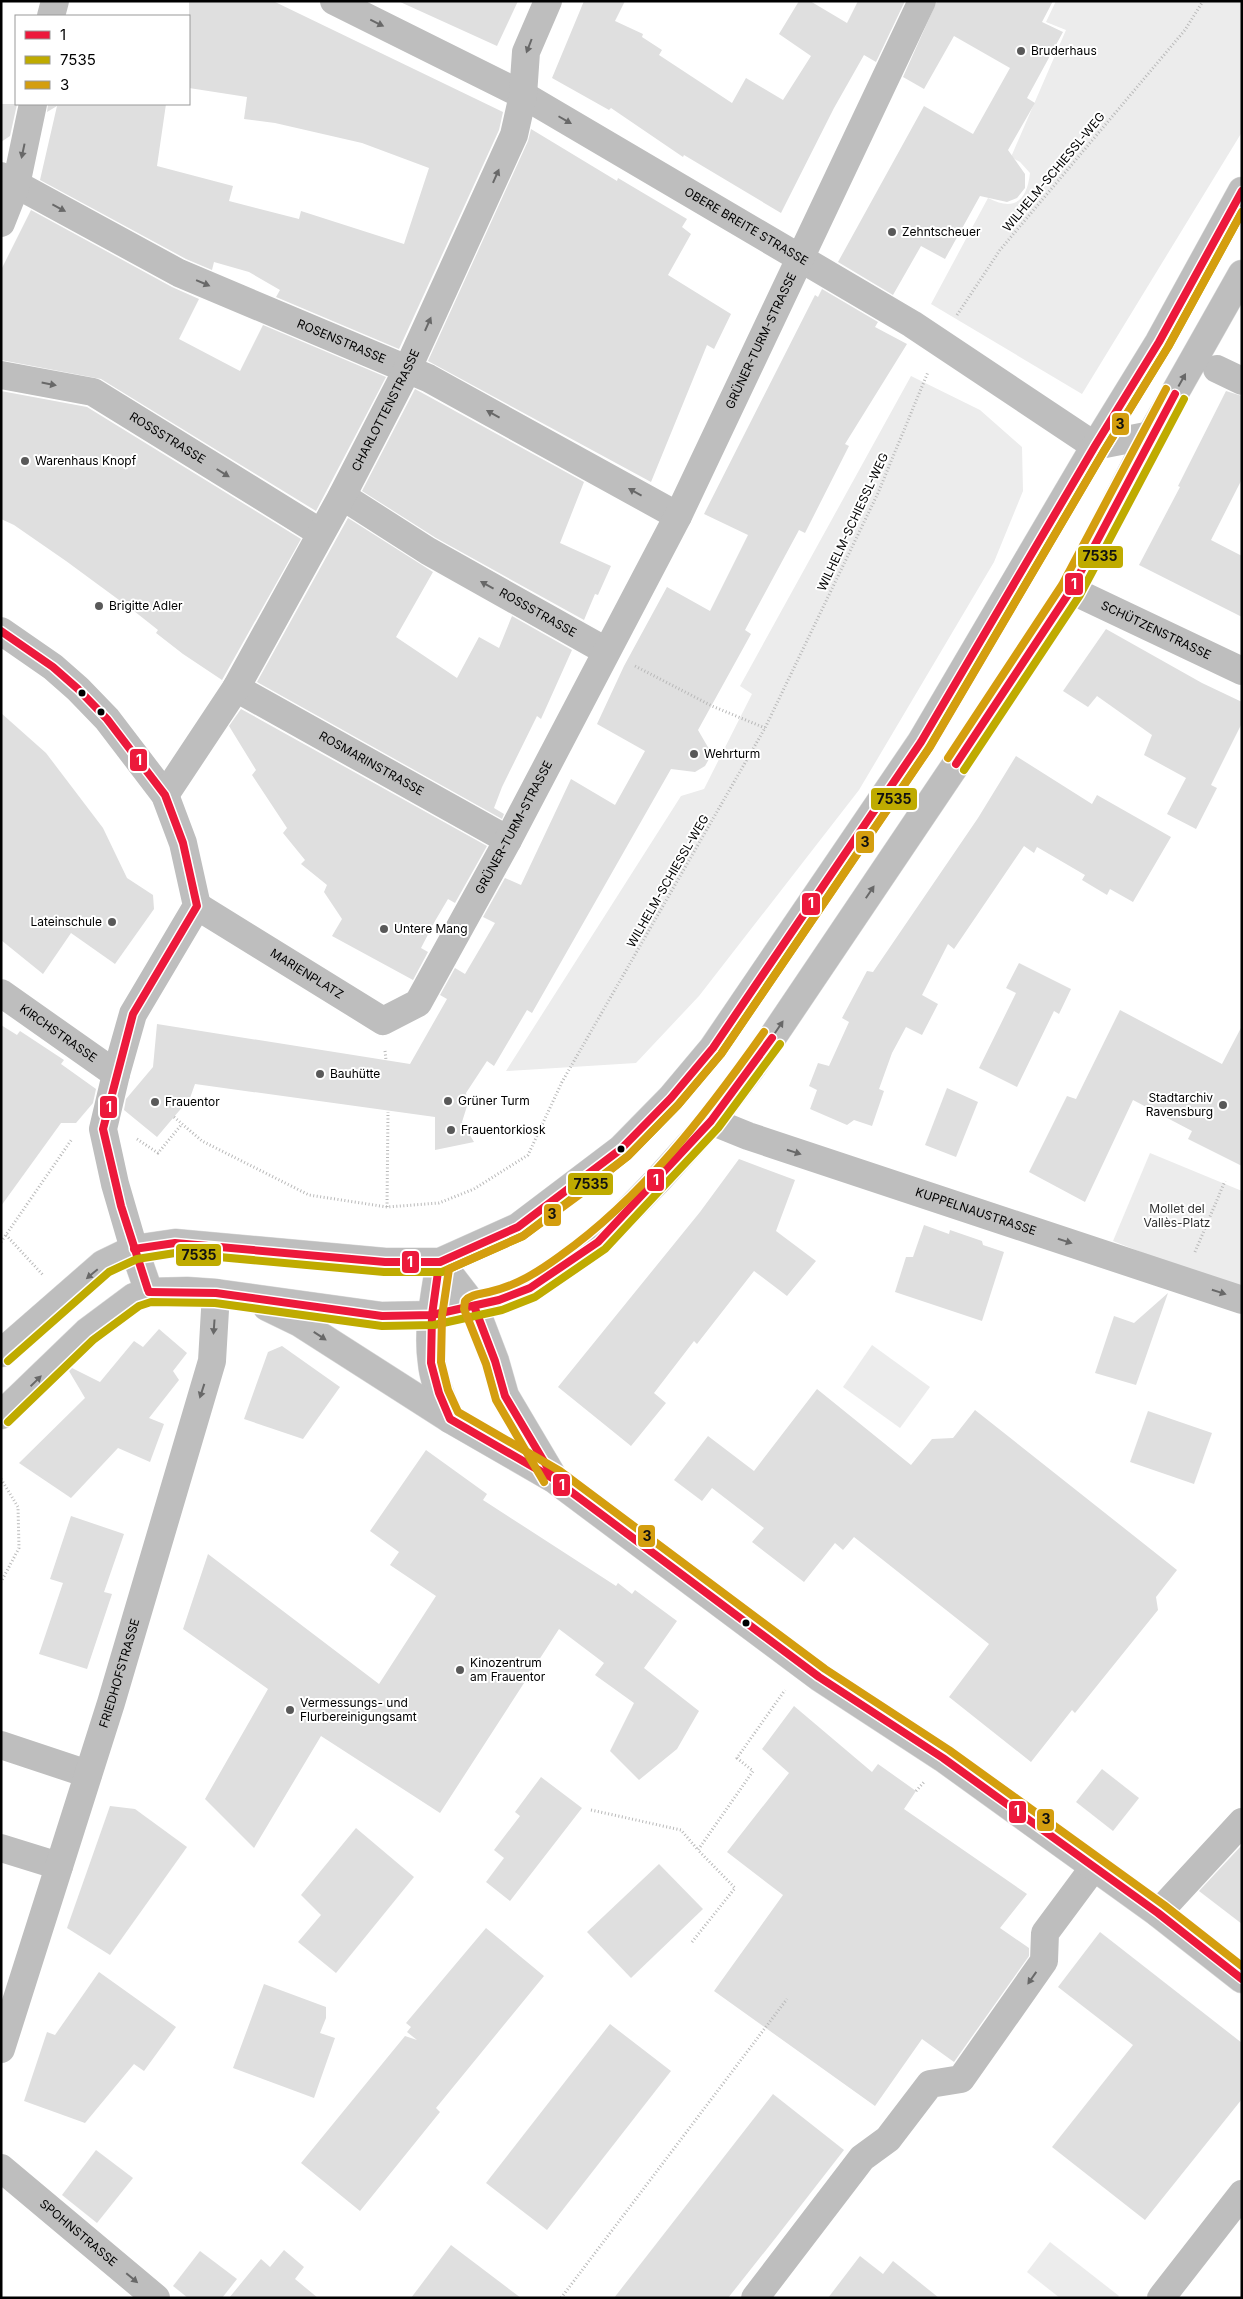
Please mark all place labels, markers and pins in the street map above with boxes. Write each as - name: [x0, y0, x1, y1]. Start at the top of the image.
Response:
- place label: Bruderhaus: [1031, 43, 1097, 58]
- marker: Bruderhaus: [1015, 45, 1027, 57]
- place label: Zehntscheuer: [902, 224, 981, 239]
- marker: Zehntscheuer: [886, 226, 898, 238]
- place label: Warenhaus Knopf: [35, 453, 137, 468]
- marker: Warenhaus Knopf: [19, 455, 31, 467]
- place label: Brigitte Adler: [109, 598, 183, 613]
- marker: Brigitte Adler: [93, 600, 105, 612]
- unlabelled marker: [77, 688, 87, 698]
- unlabelled marker: [96, 707, 106, 717]
- place label: Wehrturm: [704, 746, 760, 761]
- marker: Wehrturm: [688, 748, 700, 760]
- place label: Lateinschule: [30, 914, 102, 929]
- marker: Lateinschule: [106, 916, 118, 928]
- place label: Untere Mang: [394, 921, 468, 936]
- marker: Untere Mang: [378, 923, 390, 935]
- place label: Bauhütte: [330, 1066, 380, 1081]
- marker: Bauhütte: [314, 1068, 326, 1080]
- place label: Stadtarchiv Ravensburg: [1146, 1090, 1213, 1119]
- place label: Grüner Turm: [458, 1093, 530, 1108]
- place label: Frauentor: [165, 1094, 220, 1109]
- marker: Grüner Turm: [442, 1095, 454, 1107]
- marker: Frauentor: [149, 1096, 161, 1108]
- marker: Stadtarchiv Ravensburg: [1217, 1099, 1229, 1111]
- place label: Frauentorkiosk: [461, 1122, 546, 1137]
- marker: Frauentorkiosk: [445, 1124, 457, 1136]
- unlabelled marker: [616, 1144, 626, 1154]
- unlabelled marker: [741, 1618, 751, 1628]
- place label: Kinozentrum am Frauentor: [470, 1655, 546, 1684]
- marker: Kinozentrum am Frauentor: [454, 1664, 466, 1676]
- place label: Vermessungs- und Flurbereinigungsamt: [300, 1695, 417, 1724]
- marker: Vermessungs- und Flurbereinigungsamt: [284, 1704, 296, 1716]

